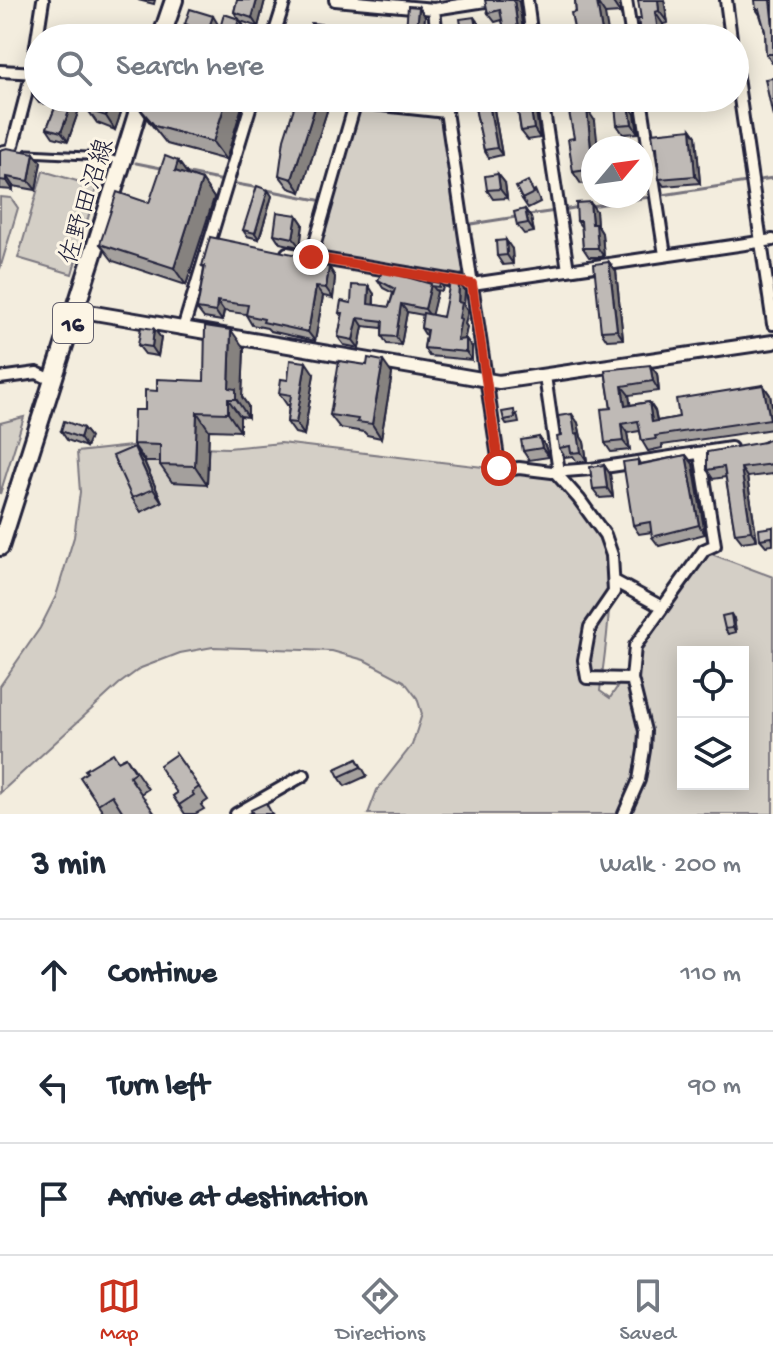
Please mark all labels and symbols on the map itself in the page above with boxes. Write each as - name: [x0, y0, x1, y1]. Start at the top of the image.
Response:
- street label: 佐野田沼線: [55, 135, 123, 269]
- north arrow: [581, 136, 653, 208]
- route end: [293, 239, 329, 275]
- road number: 16: [53, 303, 93, 343]
- route start: [481, 450, 517, 486]

